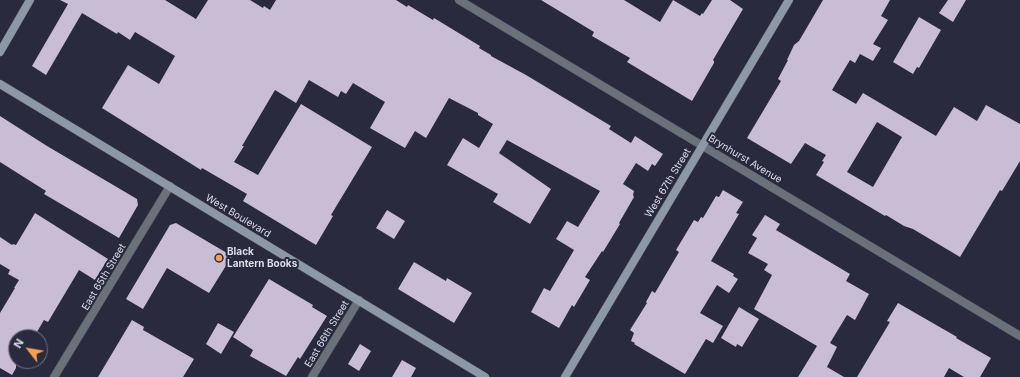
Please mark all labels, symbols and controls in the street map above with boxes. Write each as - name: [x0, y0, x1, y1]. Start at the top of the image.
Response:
- street label: Brynhurst Avenue: [706, 132, 784, 186]
- street label: West 67th Street: [643, 146, 693, 220]
- street label: West Boulevard: [203, 192, 273, 240]
- street label: East 65th Street: [79, 242, 129, 312]
- place label: Black Lantern Books: [227, 246, 297, 270]
- marker: Black Lantern Books: [214, 253, 224, 263]
- street label: East 66th Street: [302, 299, 352, 369]
- north arrow: [8, 329, 48, 369]
- text: N: [10, 336, 27, 351]

